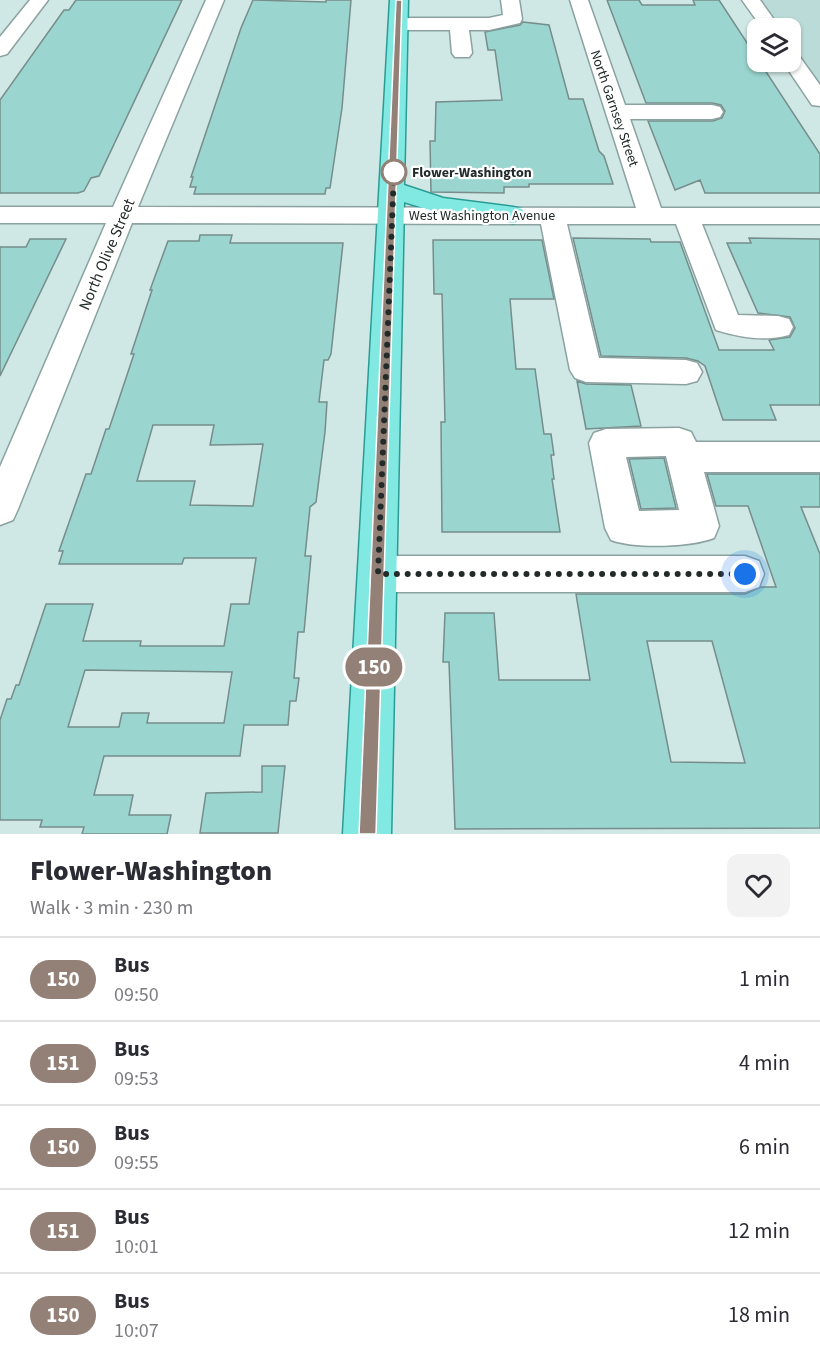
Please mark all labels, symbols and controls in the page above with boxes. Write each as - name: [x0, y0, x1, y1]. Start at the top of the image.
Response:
- map controls: [747, 18, 801, 72]
- button: layers: [747, 18, 801, 72]
- street label: North Garnsey Street: [585, 47, 643, 170]
- marker: Flower-Washington: [381, 159, 407, 185]
- place label: Flower-Washington: [412, 163, 532, 183]
- street label: North Olive Street: [74, 195, 141, 314]
- street label: West Washington Avenue: [409, 206, 555, 226]
- your location: [730, 559, 760, 589]
- line badge: 150: [340, 648, 409, 686]
- text: 150: [357, 652, 391, 682]
- text: Flower-Washington: [30, 851, 272, 891]
- button: heart: [727, 854, 790, 917]
- text: Walk · 3 min · 230 m: [30, 894, 193, 922]
- text: Bus: [114, 949, 150, 981]
- text: 1 min: [739, 963, 790, 995]
- text: 150: [46, 964, 80, 994]
- text: 09:50: [114, 981, 159, 1009]
- text: Bus: [114, 1033, 150, 1065]
- text: 4 min: [739, 1047, 790, 1079]
- text: 151: [46, 1048, 80, 1078]
- text: 09:53: [114, 1065, 159, 1093]
- text: Bus: [114, 1117, 150, 1149]
- text: 6 min: [739, 1131, 790, 1163]
- text: 150: [46, 1132, 80, 1162]
- text: 09:55: [114, 1149, 159, 1177]
- text: Bus: [114, 1201, 150, 1233]
- text: 12 min: [728, 1215, 790, 1247]
- text: 151: [46, 1216, 80, 1246]
- text: 10:01: [114, 1233, 159, 1261]
- text: Bus: [114, 1285, 150, 1317]
- text: 18 min: [728, 1299, 790, 1331]
- text: 150: [46, 1300, 80, 1330]
- text: 10:07: [114, 1317, 159, 1345]

